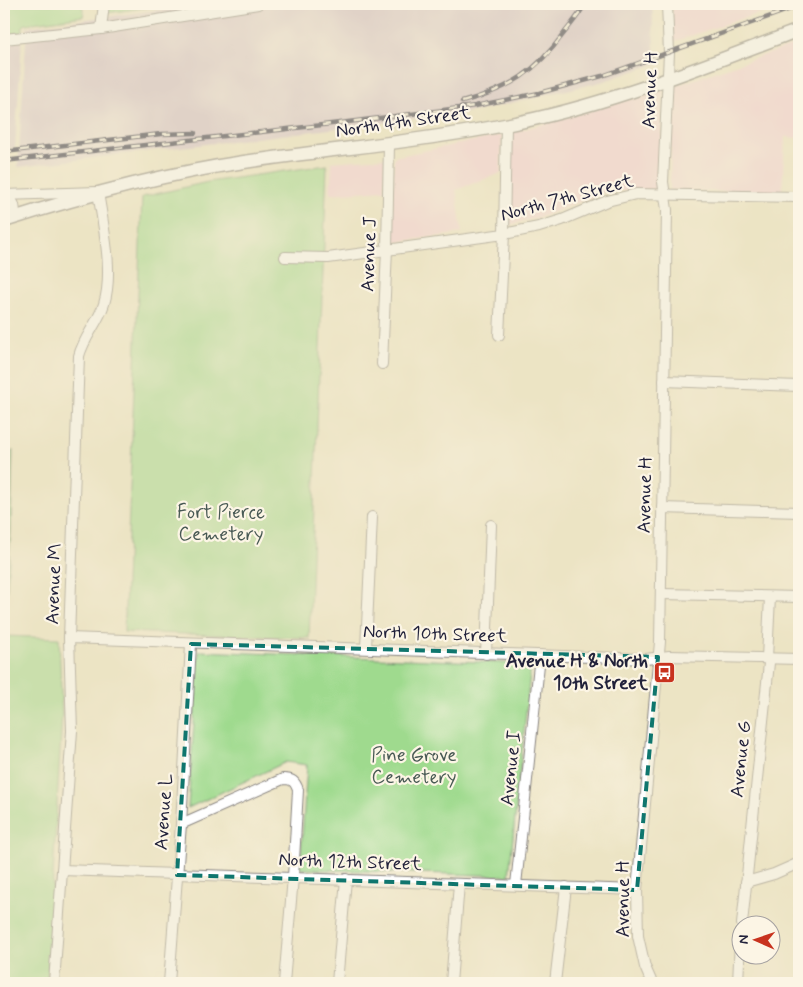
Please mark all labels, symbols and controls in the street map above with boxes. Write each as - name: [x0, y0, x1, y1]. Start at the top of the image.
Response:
- street label: Avenue H: [636, 51, 664, 129]
- street label: North 4th Street: [334, 100, 472, 144]
- street label: North 7th Street: [498, 168, 636, 228]
- street label: Avenue J: [355, 216, 383, 292]
- street label: Avenue H: [632, 456, 658, 534]
- park label: Fort Pierce Cemetery: [177, 500, 265, 547]
- street label: Avenue M: [40, 543, 68, 625]
- street label: North 10th Street: [363, 619, 507, 649]
- place label: Avenue H & North 10th Street: [506, 649, 649, 696]
- bus stop icon: Avenue H & North 10th Street: [652, 660, 676, 684]
- street label: Avenue G: [725, 719, 757, 799]
- street label: Avenue I: [495, 729, 527, 807]
- park label: Pine Grove Cemetery: [371, 743, 457, 790]
- street label: Avenue L: [149, 773, 179, 851]
- street label: North 12th Street: [278, 847, 422, 877]
- street label: Avenue H: [611, 860, 636, 938]
- north arrow: [730, 914, 780, 964]
- text: N: [735, 935, 753, 945]

